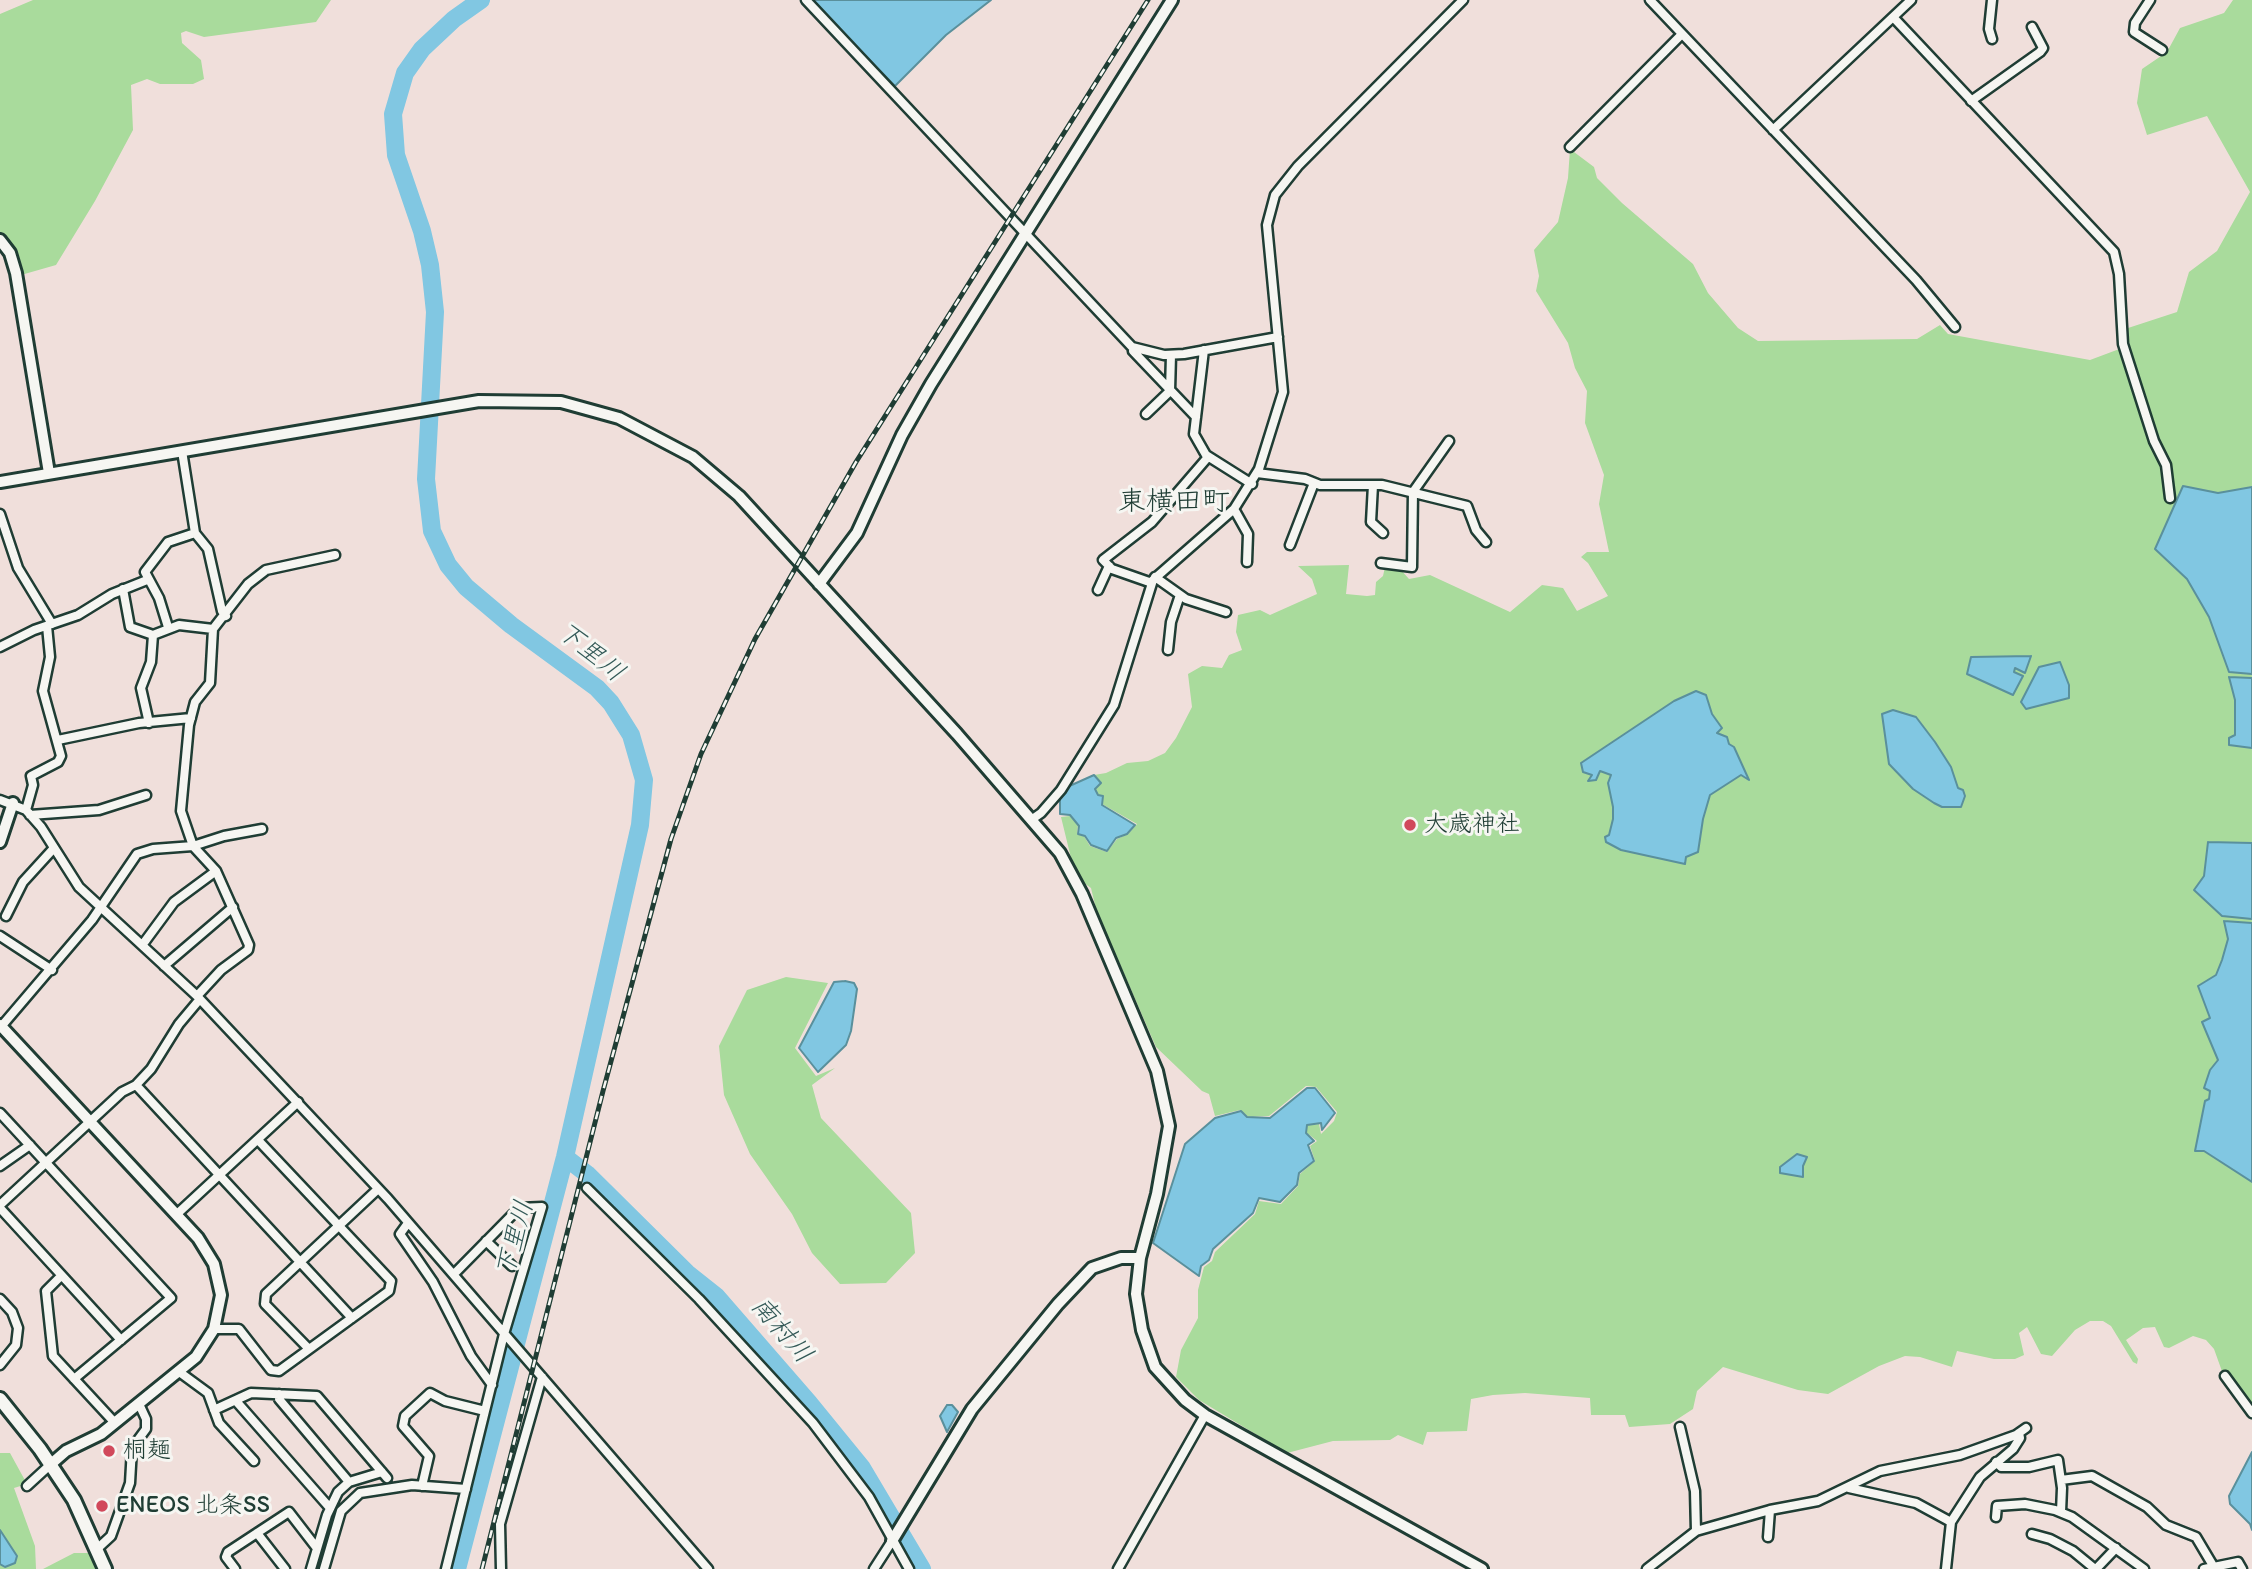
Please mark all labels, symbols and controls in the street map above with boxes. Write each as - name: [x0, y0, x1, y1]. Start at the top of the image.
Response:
- district label: 東横田町: [1118, 486, 1230, 520]
- water label: 下里川: [550, 616, 630, 690]
- place label: 大歳神社: [1424, 811, 1520, 839]
- marker: 大歳神社: [1402, 817, 1418, 833]
- water label: 下里川: [491, 1197, 541, 1281]
- water label: 南村川: [744, 1291, 818, 1371]
- place label: 桐麺: [123, 1437, 171, 1465]
- marker: 桐麺: [101, 1443, 117, 1459]
- place label: ENEOS 北条SS: [116, 1492, 270, 1520]
- marker: ENEOS 北条SS: [94, 1498, 110, 1514]

